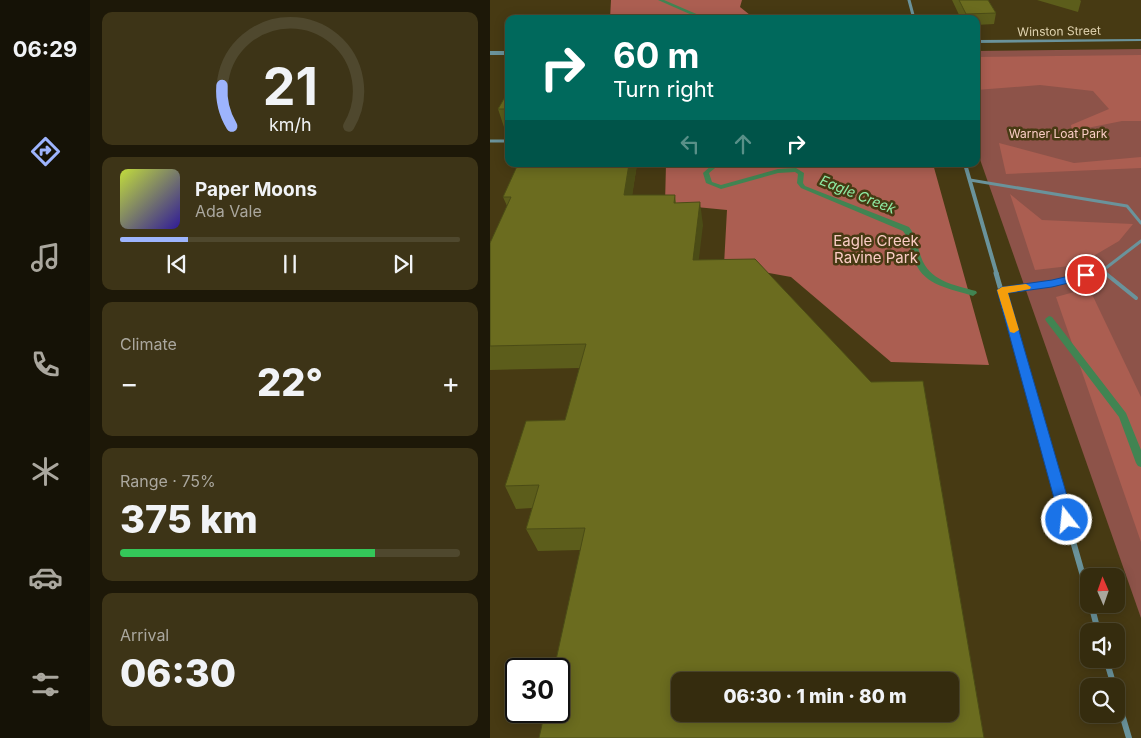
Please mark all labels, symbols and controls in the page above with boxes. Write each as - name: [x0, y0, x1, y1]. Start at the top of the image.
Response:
- street label: Winston Street: [1017, 23, 1101, 39]
- text: 60 m: [613, 34, 700, 76]
- icon: right: [530, 35, 595, 100]
- text: 06:29: [13, 36, 77, 62]
- text: 21: [262, 55, 318, 118]
- text: Turn right: [613, 76, 714, 102]
- text: km/h: [269, 114, 311, 135]
- park label: Warner Loat Park: [1009, 126, 1108, 141]
- icon: left: [676, 130, 704, 158]
- icon: ahead: [729, 130, 757, 158]
- icon: right: [782, 130, 810, 158]
- icon: directions: [28, 134, 63, 169]
- water label: Eagle Creek: [818, 171, 899, 217]
- text: Paper Moons: [195, 178, 317, 201]
- text: Ada Vale: [195, 201, 262, 221]
- park label: Eagle Creek Ravine Park: [833, 231, 919, 267]
- icon: music: [28, 240, 63, 275]
- icon: previous: [163, 250, 191, 278]
- icon: pause: [276, 250, 304, 278]
- icon: next: [389, 250, 417, 278]
- pin: [1065, 254, 1107, 296]
- icon: arrive: [1072, 261, 1100, 289]
- text: Climate: [120, 334, 177, 354]
- icon: phone: [28, 347, 63, 382]
- text: 22°: [257, 359, 323, 405]
- text: −: [120, 366, 139, 400]
- text: +: [441, 366, 460, 400]
- icon: climate: [28, 454, 63, 489]
- text: Range · 75%: [120, 471, 216, 491]
- position arrow: [1040, 493, 1092, 545]
- text: 375 km: [120, 496, 258, 542]
- icon: car: [28, 560, 63, 595]
- north arrow: [1080, 568, 1125, 612]
- map controls: [1080, 568, 1125, 723]
- button: sound: [1080, 623, 1125, 668]
- text: Arrival: [120, 625, 169, 645]
- text: 06:30: [120, 650, 236, 696]
- speed limit sign: 30: [505, 658, 570, 723]
- icon: filters: [28, 667, 63, 702]
- button: search: [1080, 678, 1125, 723]
- text: 06:30 · 1 min · 80 m: [723, 685, 907, 708]

